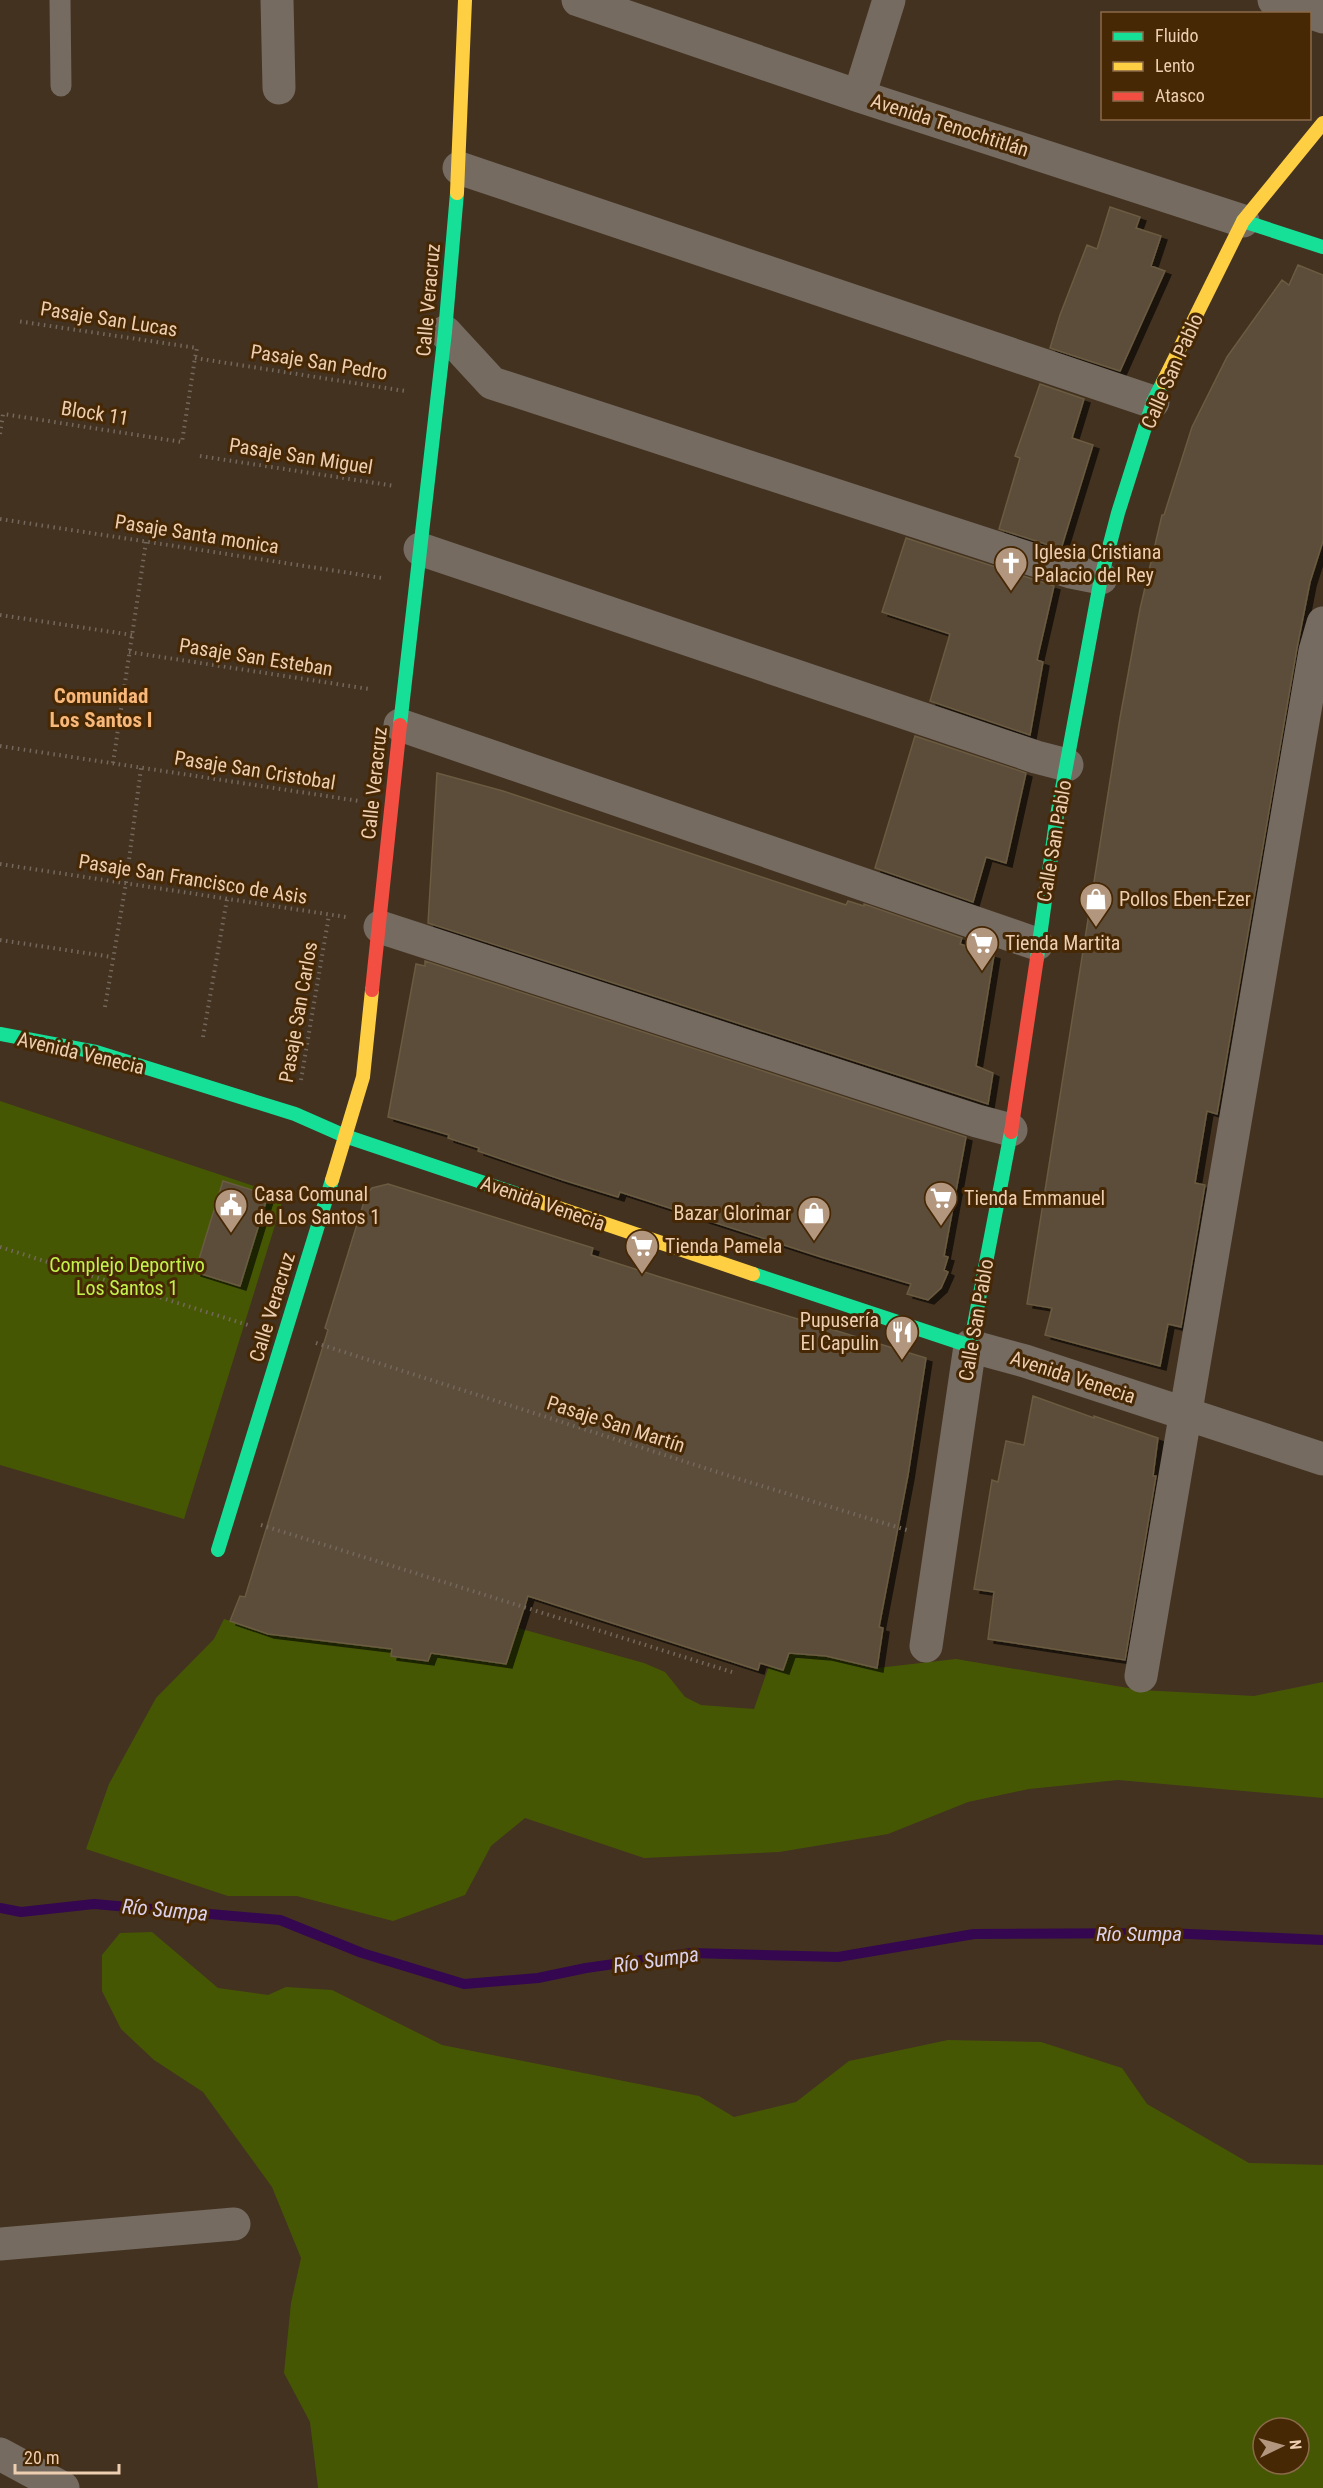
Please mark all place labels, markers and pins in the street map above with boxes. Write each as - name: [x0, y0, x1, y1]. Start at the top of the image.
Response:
- place label: Iglesia Cristiana Palacio del Rey: [1034, 540, 1161, 587]
- church icon: Iglesia Cristiana Palacio del Rey: [993, 545, 1029, 592]
- shop icon: Pollos Eben-Ezer: [1078, 881, 1114, 928]
- place label: Pollos Eben-Ezer: [1119, 887, 1251, 911]
- supermarket icon: Tienda Martita: [964, 925, 1000, 972]
- place label: Tienda Martita: [1005, 931, 1120, 955]
- supermarket icon: Tienda Emmanuel: [923, 1180, 959, 1227]
- place label: Casa Comunal de Los Santos 1: [254, 1182, 380, 1229]
- place label: Tienda Emmanuel: [964, 1186, 1105, 1210]
- public building icon: Casa Comunal de Los Santos 1: [213, 1187, 249, 1234]
- shop icon: Bazar Glorimar: [796, 1195, 832, 1242]
- place label: Bazar Glorimar: [674, 1201, 791, 1225]
- supermarket icon: Tienda Pamela: [624, 1228, 660, 1275]
- place label: Tienda Pamela: [665, 1234, 782, 1258]
- place label: Pupusería El Capulin: [800, 1308, 879, 1355]
- restaurant icon: Pupusería El Capulin: [884, 1314, 920, 1361]

